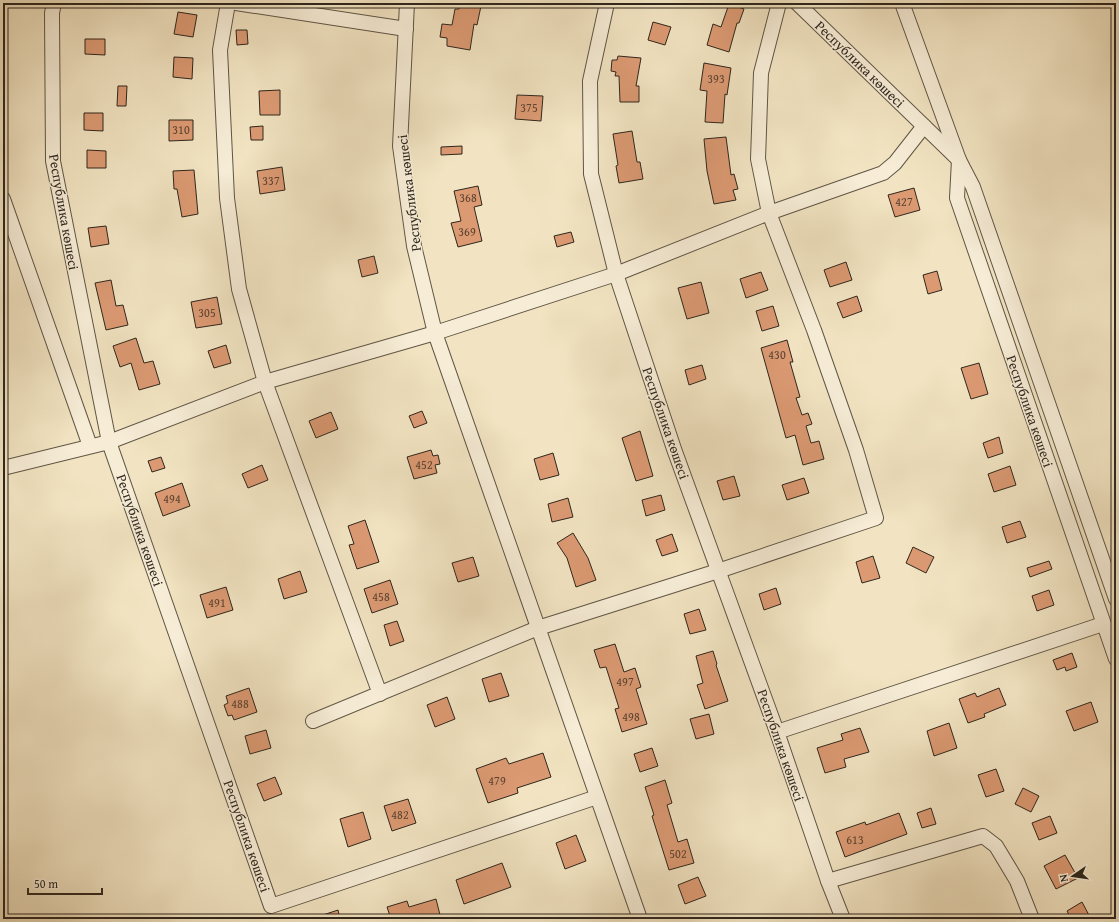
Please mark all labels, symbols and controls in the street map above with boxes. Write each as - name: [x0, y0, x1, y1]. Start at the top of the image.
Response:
- street label: Республика көшесі: [811, 16, 909, 112]
- house number: 393: [707, 70, 725, 87]
- house number: 375: [520, 99, 538, 116]
- house number: 310: [172, 121, 190, 138]
- street label: Республика көшесі: [392, 133, 426, 252]
- street label: Республика көшесі: [44, 152, 84, 272]
- house number: 337: [262, 172, 280, 189]
- house number: 368: [459, 189, 477, 206]
- house number: 427: [895, 193, 913, 210]
- house number: 369: [458, 223, 476, 240]
- house number: 305: [198, 304, 216, 321]
- house number: 430: [768, 346, 786, 363]
- street label: Республика көшесі: [1001, 352, 1059, 470]
- street label: Республика көшесі: [637, 364, 695, 482]
- house number: 452: [415, 456, 433, 473]
- street label: Республика көшесі: [111, 471, 169, 589]
- house number: 494: [163, 490, 181, 507]
- house number: 458: [372, 588, 390, 605]
- house number: 491: [208, 594, 226, 611]
- house number: 497: [616, 673, 634, 690]
- street label: Республика көшесі: [752, 686, 810, 804]
- house number: 488: [231, 695, 249, 712]
- house number: 498: [622, 708, 640, 725]
- house number: 479: [488, 772, 506, 789]
- street label: Республика көшесі: [218, 777, 276, 895]
- house number: 482: [391, 806, 409, 823]
- house number: 613: [846, 831, 864, 848]
- house number: 502: [669, 845, 687, 862]
- north arrow: [1053, 856, 1093, 896]
- scale bar: [28, 870, 102, 896]
- text: N: [1054, 872, 1072, 884]
- text: 50 m: [34, 875, 58, 892]

